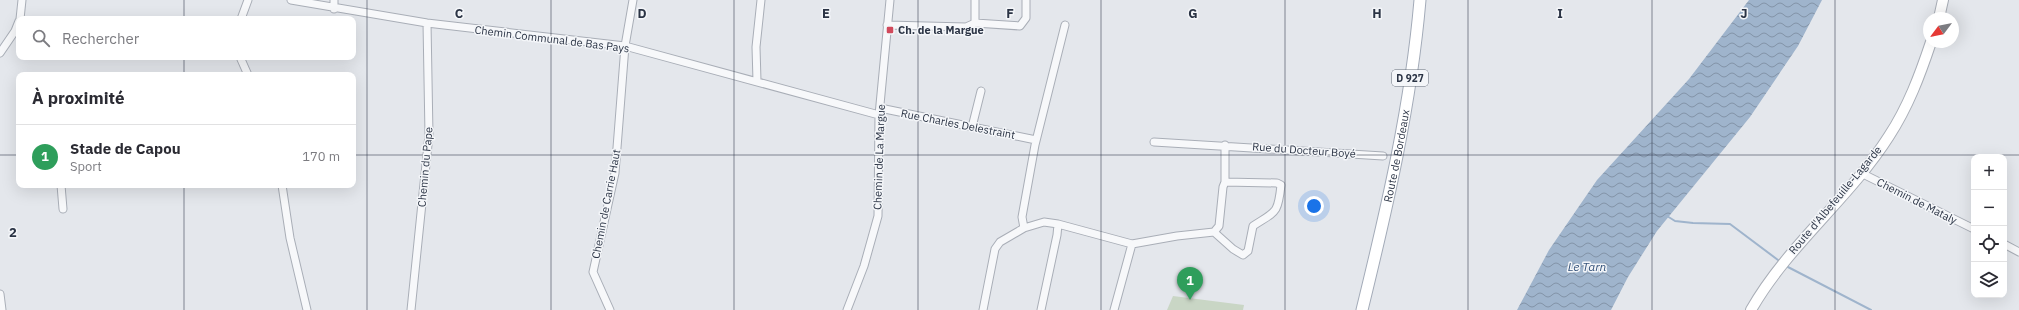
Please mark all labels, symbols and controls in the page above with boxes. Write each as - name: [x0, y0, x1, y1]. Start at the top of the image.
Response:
- text: C: [455, 5, 464, 22]
- text: D: [637, 5, 647, 22]
- text: E: [822, 5, 830, 22]
- text: F: [1006, 5, 1014, 22]
- text: G: [1188, 5, 1198, 22]
- text: H: [1372, 5, 1382, 22]
- text: I: [1557, 5, 1563, 22]
- text: J: [1740, 5, 1748, 22]
- north arrow: [1923, 12, 1959, 48]
- search box: [16, 16, 356, 60]
- street label: Chemin Communal de Bas Pays: [474, 23, 630, 55]
- place label: Ch. de la Margue: [898, 23, 984, 37]
- marker: Ch. de la Margue: [885, 25, 895, 35]
- icon: search: [30, 27, 52, 49]
- text: Rechercher: [62, 29, 139, 48]
- road number: D 927: [1392, 70, 1428, 86]
- text: À proximité: [32, 87, 125, 109]
- street label: Chemin de La Margue: [870, 104, 888, 210]
- street label: Rue Charles Delestraint: [900, 106, 1017, 142]
- street label: Route de Bordeaux: [1381, 108, 1413, 204]
- street label: Chemin du Pape: [415, 126, 435, 208]
- text: Stade de Capou: [70, 139, 181, 158]
- street label: Rue du Docteur Boyé: [1252, 139, 1356, 161]
- street label: Route d'Albefeuille-Lagarde: [1786, 143, 1884, 257]
- text: 1: [41, 148, 49, 165]
- text: 170 m: [302, 148, 340, 165]
- street label: Chemin de Carrie Haut: [589, 148, 624, 260]
- map controls: [1971, 154, 2007, 298]
- button: +: [1971, 154, 2007, 190]
- text: Sport: [70, 158, 102, 175]
- street label: Chemin de Mataly: [1875, 175, 1960, 227]
- button: −: [1971, 190, 2007, 226]
- your location: [1304, 196, 1324, 216]
- text: 2: [9, 224, 17, 241]
- button: locate: [1971, 226, 2007, 262]
- water label: Le Tarn: [1568, 259, 1607, 274]
- button: layers: [1971, 262, 2007, 298]
- pin: 1: [1177, 267, 1203, 300]

